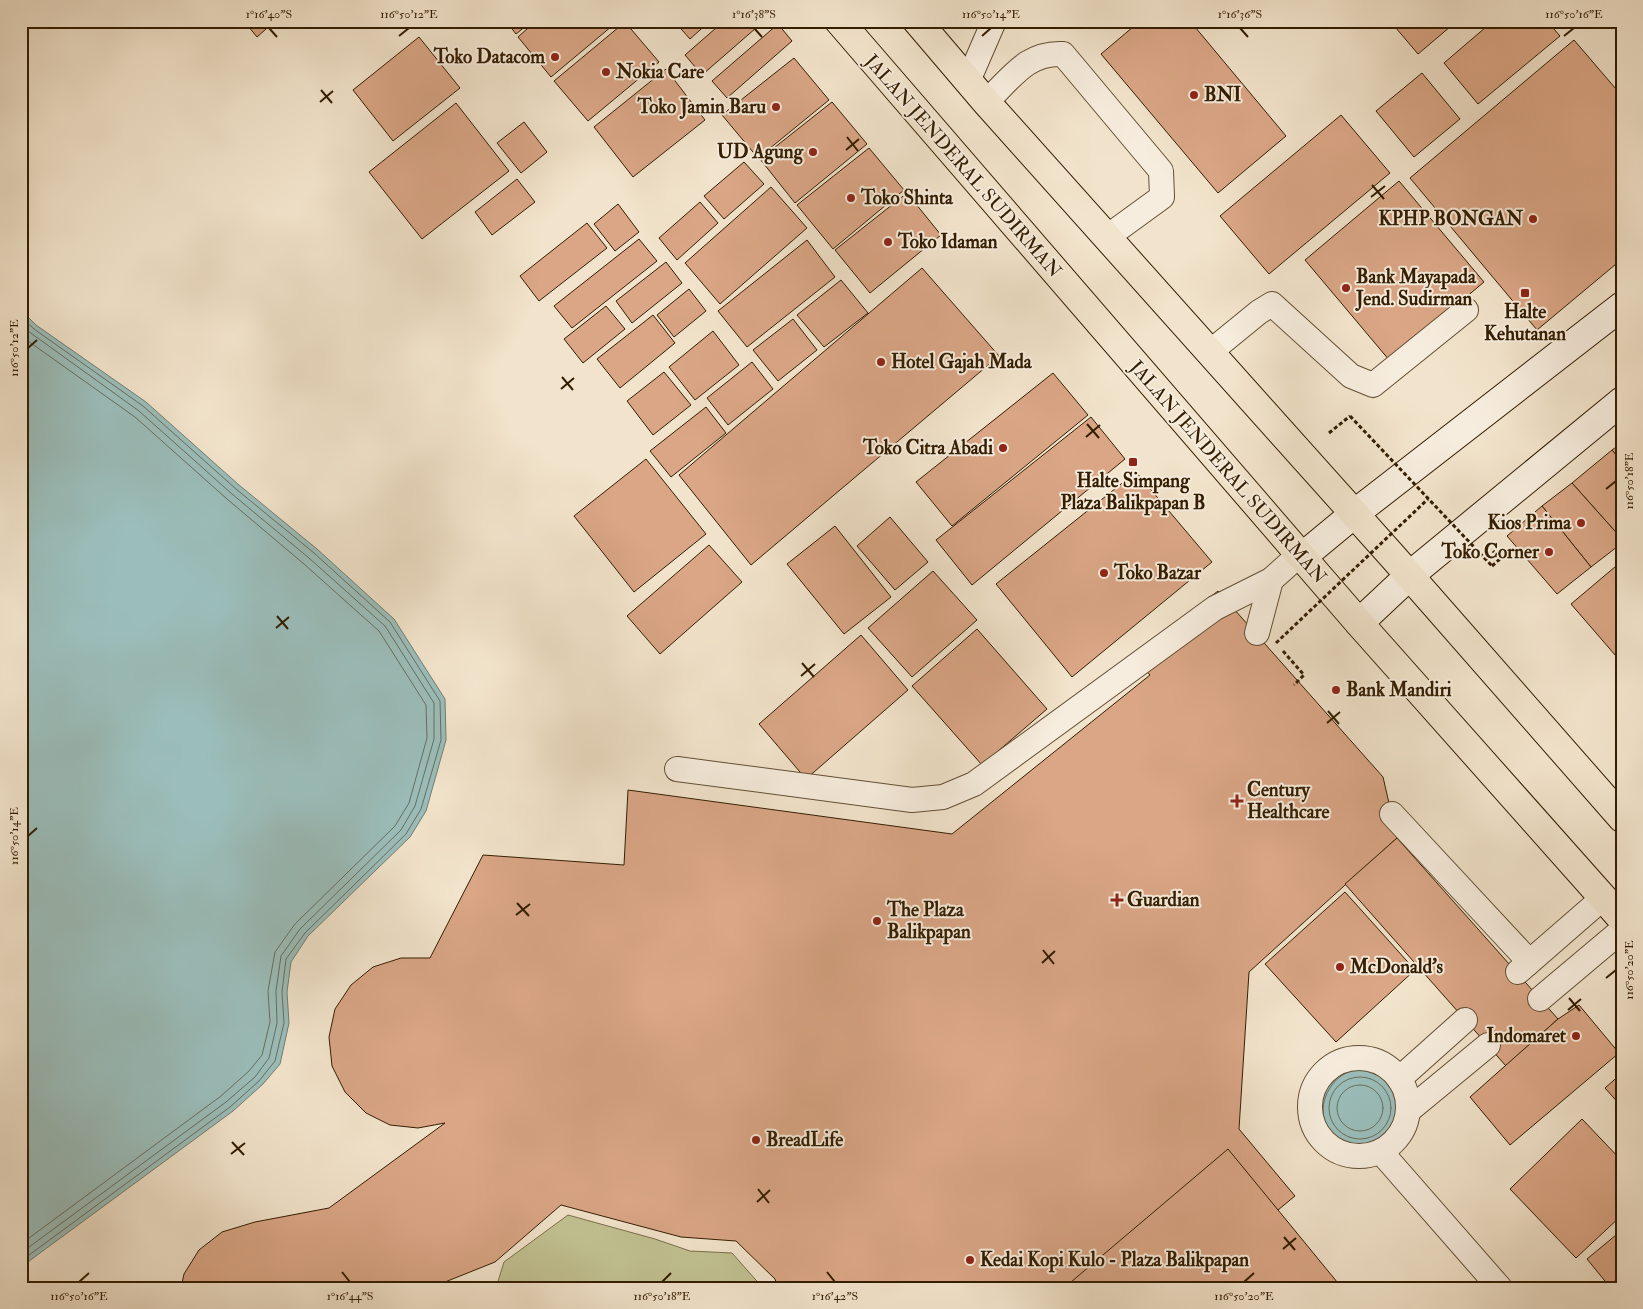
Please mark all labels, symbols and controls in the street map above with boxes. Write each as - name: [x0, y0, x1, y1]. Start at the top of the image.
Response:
- text: 1°16'40"S: [246, 7, 292, 22]
- text: 116°50'12"E: [380, 7, 438, 22]
- text: 1°16'38"S: [732, 7, 776, 22]
- text: 116°50'14"E: [962, 7, 1020, 22]
- text: 1°16'36"S: [1218, 7, 1262, 22]
- text: 116°50'16"E: [1545, 7, 1603, 22]
- place label: Toko Datacom: [433, 45, 545, 69]
- street label: JALAN JENDERAL SUDIRMAN: [859, 49, 1067, 283]
- marker: Toko Datacom: [549, 51, 561, 63]
- place label: Nokia Care: [615, 60, 704, 84]
- marker: Nokia Care: [600, 66, 612, 78]
- place label: BNI: [1204, 83, 1241, 107]
- marker: BNI: [1188, 89, 1200, 101]
- place label: Toko Jamin Baru: [637, 95, 766, 119]
- marker: Toko Jamin Baru: [770, 101, 782, 113]
- place label: UD Agung: [717, 140, 804, 165]
- marker: UD Agung: [807, 146, 819, 158]
- place label: Toko Shinta: [860, 186, 954, 210]
- marker: Toko Shinta: [845, 192, 857, 204]
- place label: KPHP BONGAN: [1378, 207, 1524, 231]
- marker: KPHP BONGAN: [1527, 213, 1539, 225]
- place label: Toko Idaman: [897, 230, 998, 254]
- marker: Toko Idaman: [882, 236, 894, 248]
- place label: Bank Mayapada Jend. Sudirman: [1355, 265, 1477, 311]
- marker: Bank Mayapada Jend. Sudirman: [1340, 282, 1352, 294]
- marker: Halte Kehutanan: [1519, 287, 1531, 299]
- place label: Halte Kehutanan: [1484, 300, 1566, 346]
- text: 116°50'12"E: [7, 319, 22, 377]
- place label: Hotel Gajah Mada: [891, 350, 1033, 374]
- street label: JALAN JENDERAL SUDIRMAN: [1124, 355, 1332, 589]
- marker: Hotel Gajah Mada: [875, 356, 887, 368]
- place label: Toko Citra Abadi: [862, 436, 993, 460]
- marker: Toko Citra Abadi: [997, 442, 1009, 454]
- text: 116°50'18"E: [1622, 452, 1637, 510]
- marker: Halte Simpang Plaza Balikpapan B: [1127, 456, 1139, 468]
- place label: Halte Simpang Plaza Balikpapan B: [1061, 469, 1206, 516]
- place label: Kios Prima: [1487, 511, 1572, 535]
- marker: Kios Prima: [1575, 517, 1587, 529]
- place label: Toko Corner: [1440, 540, 1540, 564]
- marker: Toko Corner: [1543, 546, 1555, 558]
- place label: Toko Bazar: [1113, 561, 1202, 585]
- marker: Toko Bazar: [1098, 567, 1110, 579]
- place label: Bank Mandiri: [1346, 678, 1452, 702]
- marker: Bank Mandiri: [1330, 684, 1342, 696]
- place label: Century Healthcare: [1247, 778, 1329, 824]
- marker: Century Healthcare: [1231, 795, 1243, 807]
- text: 116°50'14"E: [7, 807, 22, 865]
- place label: Guardian: [1127, 888, 1200, 912]
- marker: Guardian: [1111, 894, 1123, 906]
- place label: The Plaza Balikpapan: [886, 898, 971, 945]
- marker: The Plaza Balikpapan: [871, 915, 883, 927]
- text: 116°50'20"E: [1622, 940, 1637, 1000]
- place label: McDonald's: [1349, 955, 1444, 979]
- marker: McDonald's: [1334, 961, 1346, 973]
- place label: Indomaret: [1486, 1024, 1567, 1048]
- marker: Indomaret: [1570, 1030, 1582, 1042]
- place label: BreadLife: [766, 1128, 843, 1152]
- marker: BreadLife: [750, 1134, 762, 1146]
- place label: Kedai Kopi Kulo - Plaza Balikpapan: [980, 1248, 1249, 1273]
- marker: Kedai Kopi Kulo - Plaza Balikpapan: [964, 1254, 976, 1266]
- text: 116°50'16"E: [50, 1289, 108, 1304]
- text: 1°16'44"S: [327, 1289, 373, 1304]
- text: 116°50'18"E: [634, 1289, 691, 1304]
- text: 1°16'42"S: [812, 1289, 858, 1304]
- text: 116°50'20"E: [1214, 1289, 1274, 1304]

